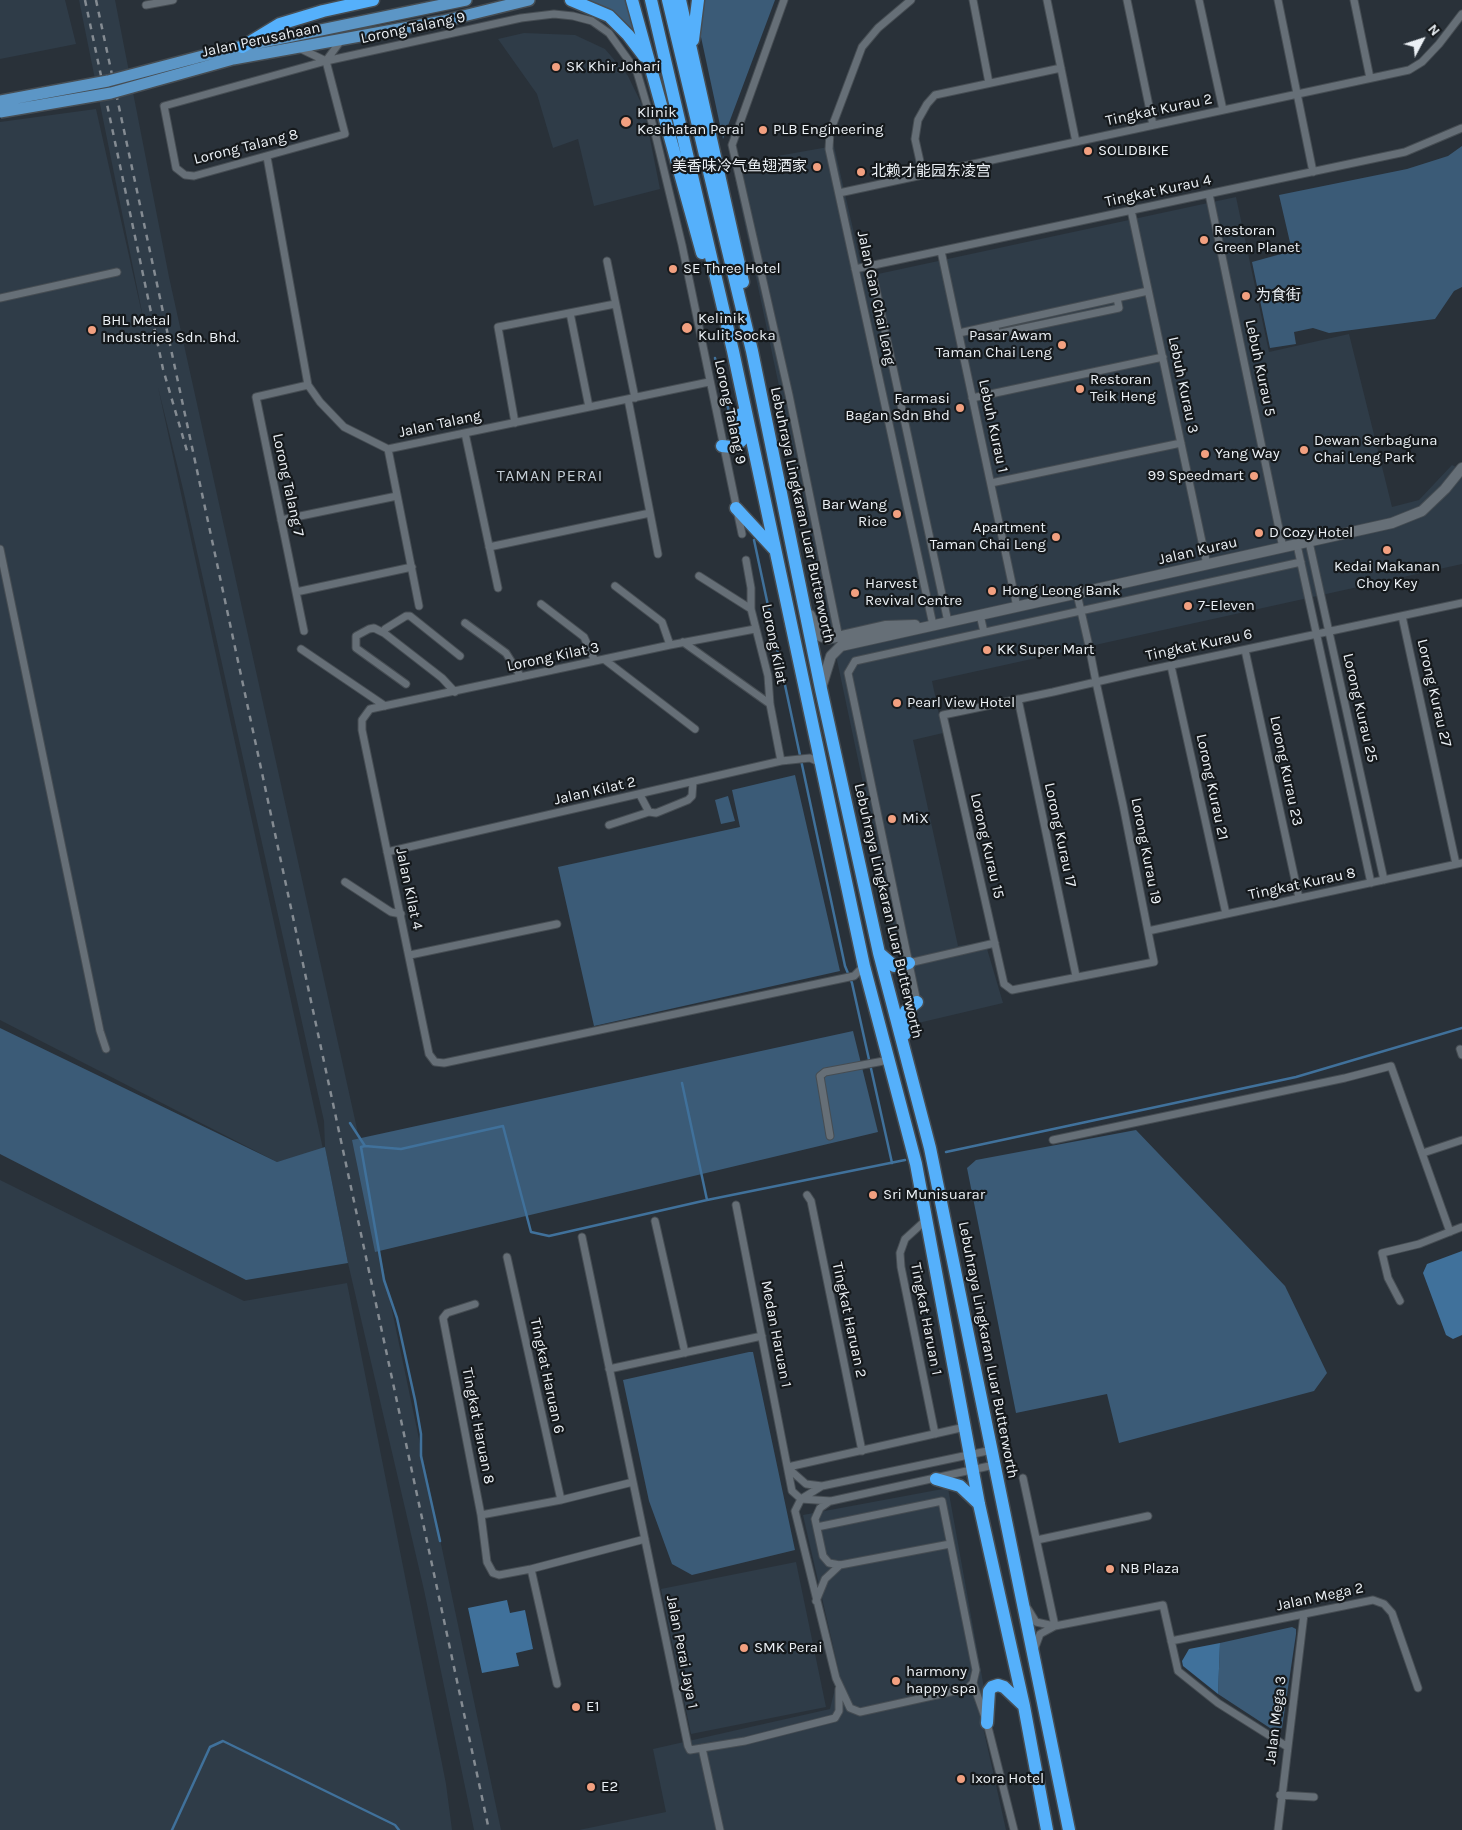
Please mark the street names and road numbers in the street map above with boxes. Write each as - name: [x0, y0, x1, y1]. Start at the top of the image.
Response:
- street label: Lorong Talang 9: [359, 8, 467, 48]
- street label: Jalan Perusahaan: [200, 19, 322, 61]
- street label: Tingkat Kurau 2: [1104, 90, 1214, 130]
- street label: Lorong Talang 8: [192, 125, 300, 169]
- street label: Tingkat Kurau 4: [1103, 171, 1213, 211]
- street label: Jalan Gan Chai Leng: [853, 229, 899, 367]
- street label: Lebuh Kurau 5: [1241, 318, 1279, 418]
- street label: Lebuh Kurau 3: [1164, 335, 1202, 435]
- street label: Lorong Talang 9: [710, 358, 750, 466]
- street label: Lebuh Kurau 1: [974, 378, 1012, 474]
- street label: Lebuhraya Lingkaran Luar Butterworth: [766, 385, 838, 645]
- street label: Jalan Talang: [397, 406, 483, 442]
- street label: Lorong Talang 7: [268, 432, 308, 538]
- street label: Jalan Kurau: [1157, 533, 1239, 569]
- street label: Lorong Kilat: [757, 602, 791, 686]
- street label: Tingkat Kurau 6: [1144, 625, 1254, 665]
- street label: Lorong Kurau 27: [1413, 637, 1455, 749]
- street label: Lorong Kilat 3: [505, 638, 601, 676]
- street label: Lorong Kurau 25: [1339, 652, 1381, 764]
- street label: Lorong Kurau 23: [1266, 714, 1306, 828]
- street label: Lorong Kurau 21: [1192, 732, 1232, 842]
- street label: Jalan Kilat 2: [552, 773, 638, 809]
- street label: Lorong Kurau 17: [1040, 781, 1080, 889]
- street label: Lebuhraya Lingkaran Luar Butterworth: [850, 782, 926, 1040]
- street label: Lorong Kurau 15: [966, 791, 1008, 901]
- street label: Lorong Kurau 19: [1127, 796, 1165, 906]
- street label: Jalan Kilat 4: [392, 847, 426, 931]
- street label: Tingkat Kurau 8: [1247, 864, 1357, 904]
- street label: Lebuhraya Lingkaran Luar Butterworth: [954, 1220, 1022, 1480]
- street label: Tingkat Haruan 2: [828, 1261, 870, 1379]
- street label: Tingkat Haruan 1: [906, 1261, 946, 1377]
- street label: Medan Haruan 1: [757, 1279, 795, 1389]
- street label: Tingkat Haruan 6: [526, 1317, 568, 1435]
- street label: Tingkat Haruan 8: [458, 1366, 498, 1486]
- street label: Jalan Mega 2: [1275, 1579, 1365, 1615]
- street label: Jalan Perai Jaya 1: [662, 1594, 702, 1710]
- street label: Jalan Mega 3: [1262, 1675, 1290, 1765]

